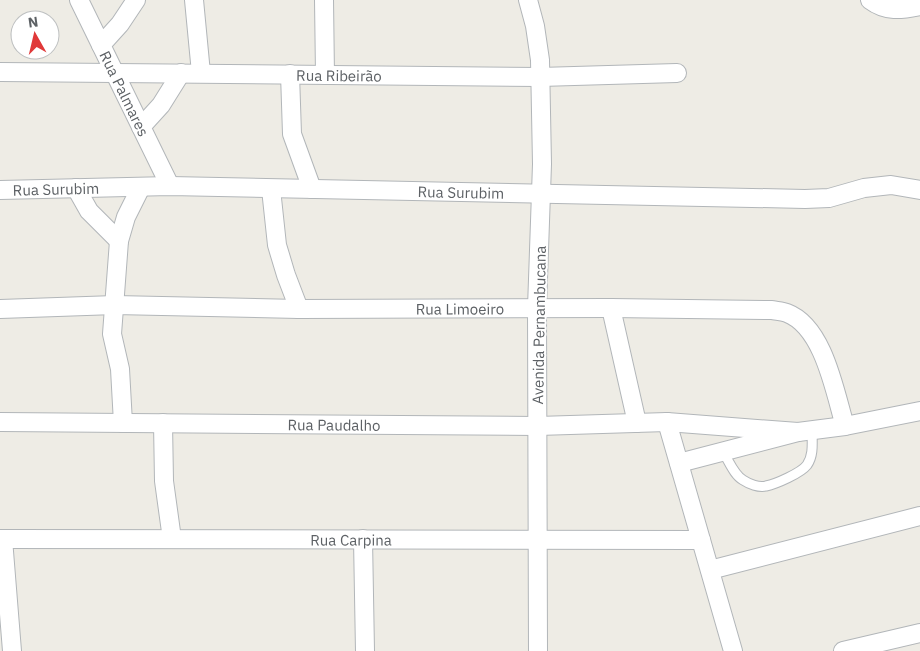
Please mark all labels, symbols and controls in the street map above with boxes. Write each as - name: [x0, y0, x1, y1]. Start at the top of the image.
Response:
- north arrow: [10, 10, 60, 60]
- text: N: [27, 13, 39, 32]
- street label: Rua Palmares: [96, 48, 154, 139]
- street label: Rua Ribeirão: [296, 65, 382, 85]
- street label: Rua Surubim: [12, 178, 99, 199]
- street label: Rua Surubim: [417, 182, 504, 202]
- street label: Avenida Pernambucana: [528, 245, 550, 405]
- street label: Rua Limoeiro: [416, 299, 504, 318]
- street label: Rua Paudalho: [287, 415, 381, 434]
- street label: Rua Carpina: [310, 530, 392, 549]

